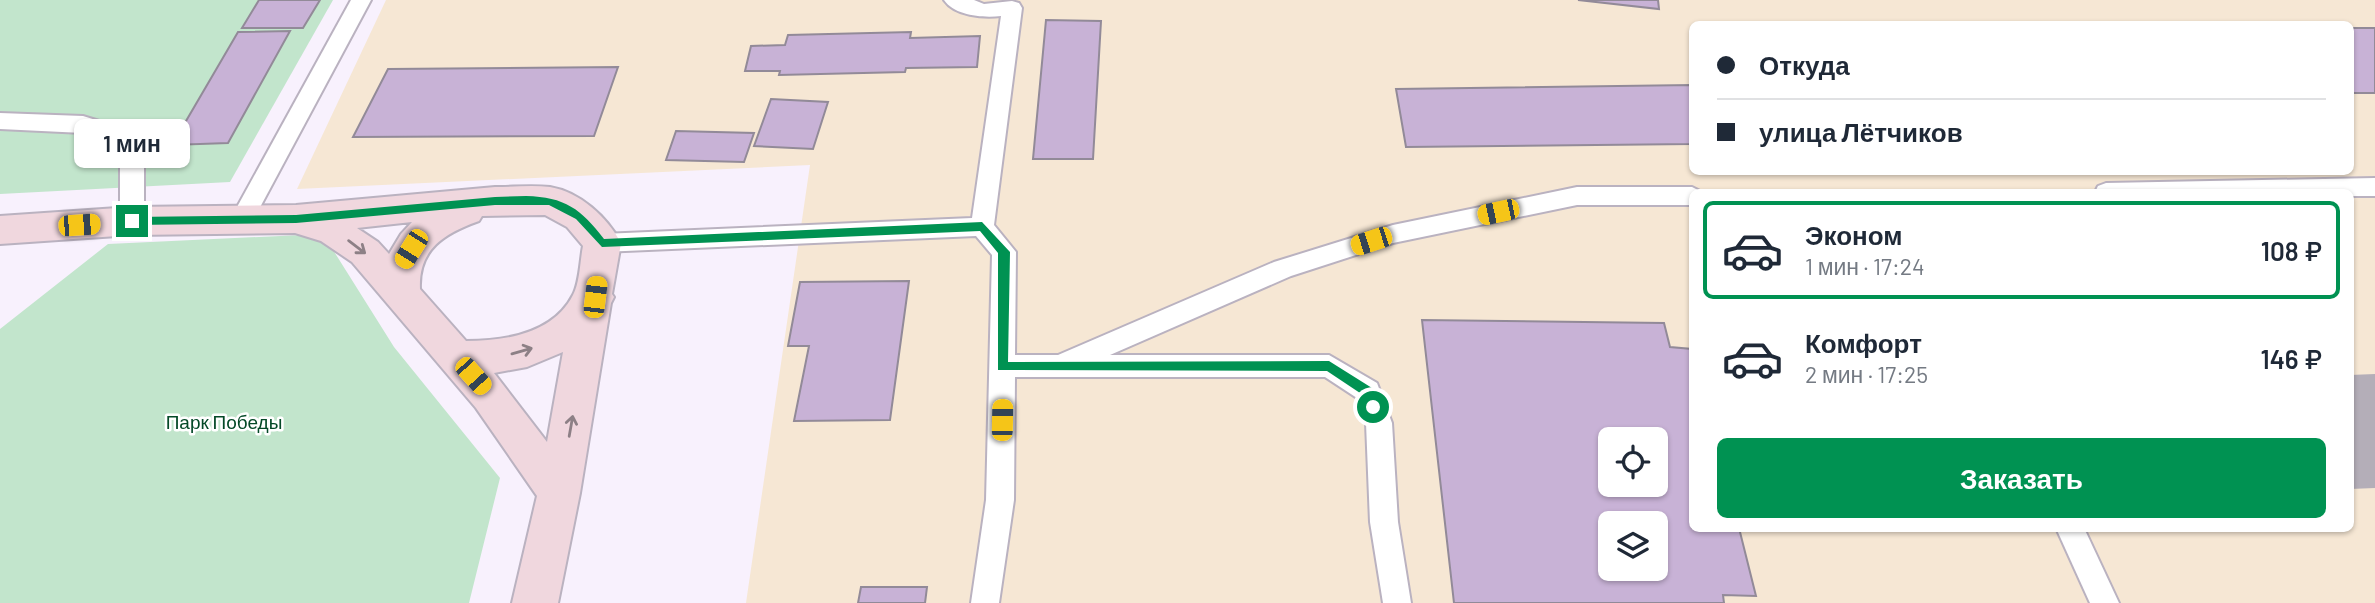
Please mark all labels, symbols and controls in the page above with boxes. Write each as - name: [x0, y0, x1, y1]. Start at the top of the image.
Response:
- text: Откуда: [1759, 49, 1850, 80]
- text: улица Лётчиков: [1759, 116, 1963, 147]
- callout: 1 мин: [74, 120, 190, 168]
- text: 1 мин: [103, 129, 161, 157]
- car: [1476, 197, 1521, 227]
- route end: [116, 205, 148, 237]
- car: [58, 213, 101, 237]
- icon: car: [1721, 219, 1784, 282]
- text: Эконом: [1805, 219, 1903, 250]
- car: [1348, 225, 1395, 257]
- car: [391, 226, 432, 272]
- text: 108 ₽: [2261, 235, 2322, 266]
- one-way arrow: [347, 240, 366, 255]
- text: 1 мин · 17:24: [1805, 252, 1925, 280]
- car: [583, 275, 608, 319]
- icon: car: [1721, 327, 1784, 390]
- text: Комфорт: [1805, 327, 1922, 358]
- one-way arrow: [511, 343, 533, 356]
- text: 146 ₽: [2260, 343, 2322, 374]
- car: [452, 353, 495, 399]
- text: 2 мин · 17:25: [1805, 360, 1928, 388]
- route start: [1357, 391, 1389, 423]
- car: [992, 399, 1013, 441]
- park label: Парк Победы: [166, 410, 282, 433]
- one-way arrow: [565, 415, 579, 437]
- map controls: [1598, 427, 1668, 581]
- button: locate: [1598, 427, 1668, 497]
- button: Заказать: [1717, 438, 2326, 518]
- button: layers: [1598, 511, 1668, 581]

